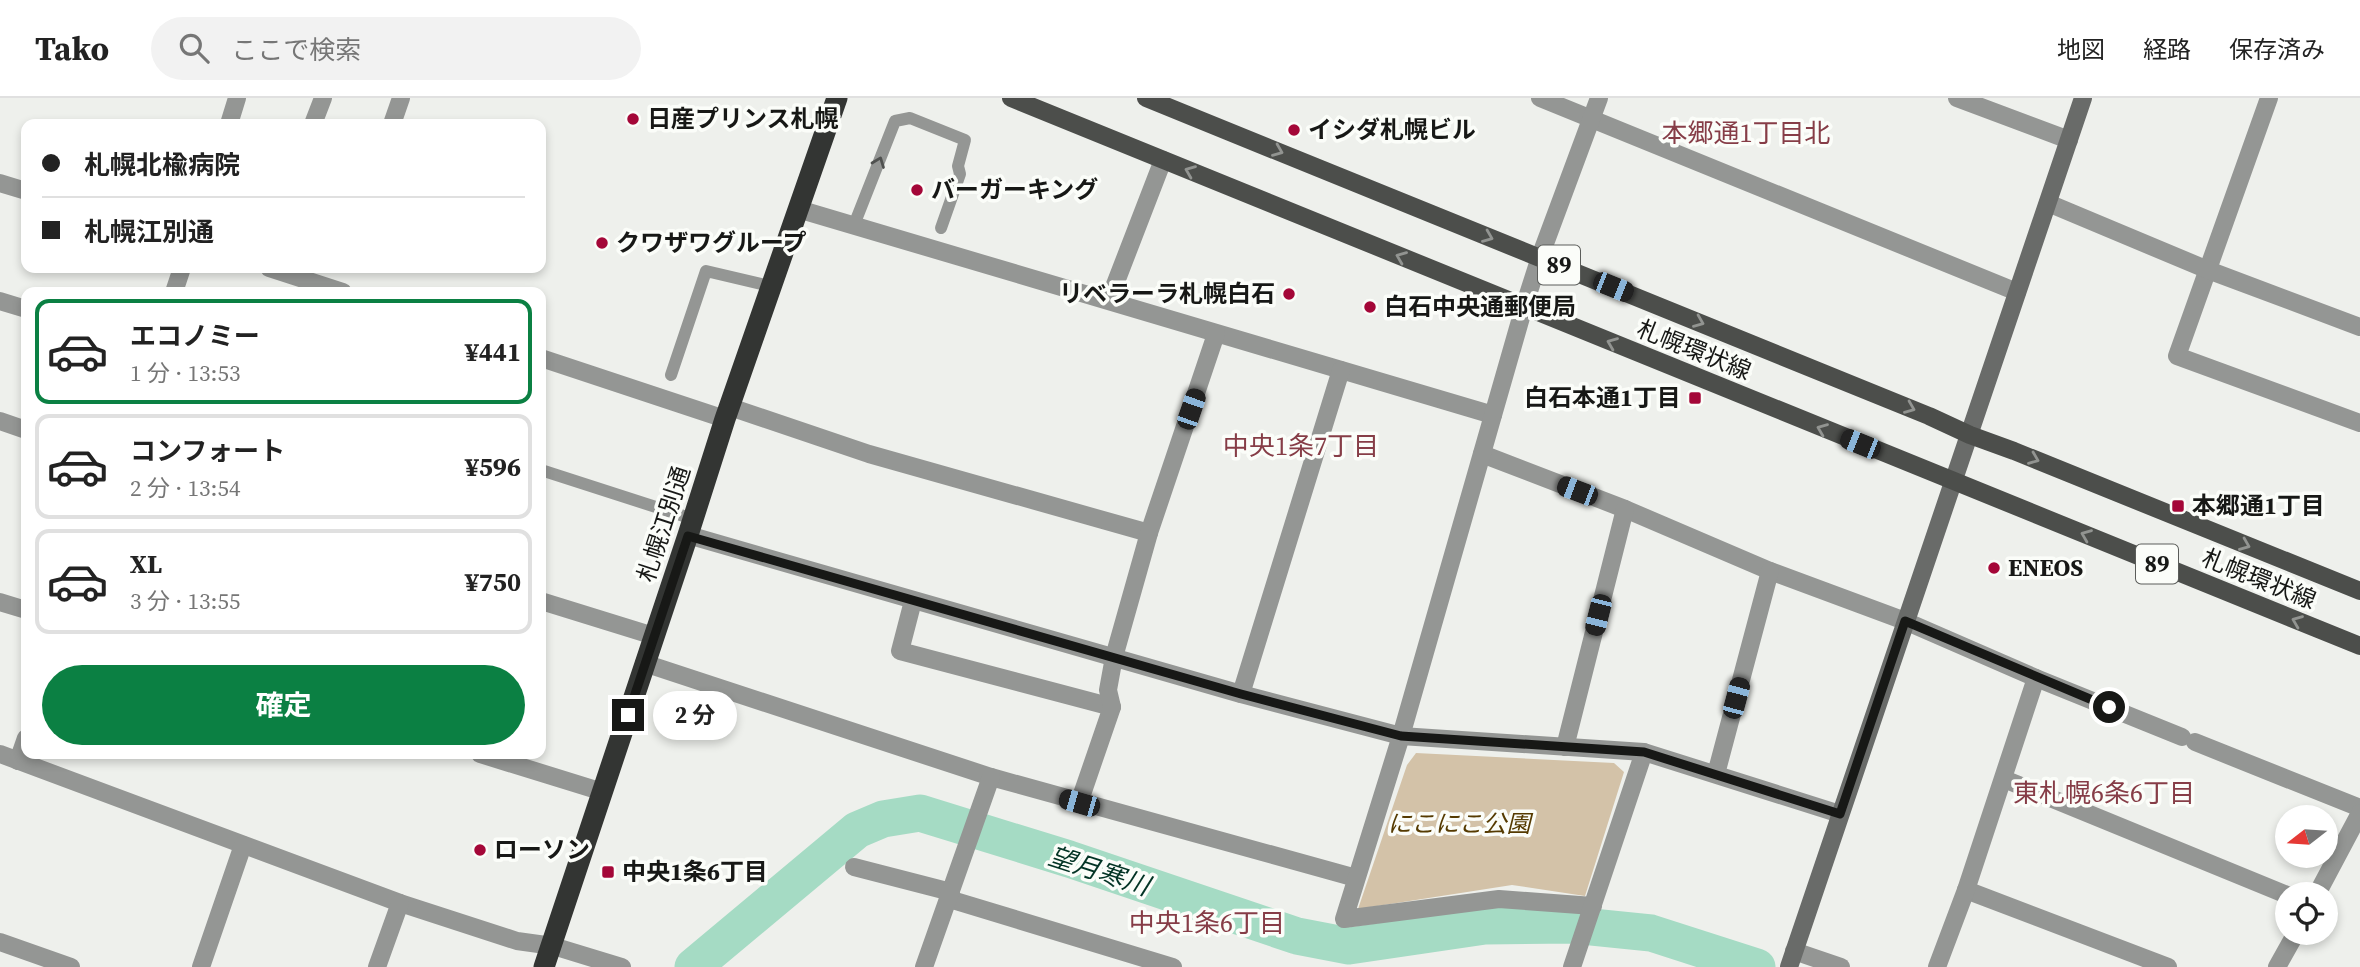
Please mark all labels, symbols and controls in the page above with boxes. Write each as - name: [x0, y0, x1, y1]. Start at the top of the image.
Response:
- search box: [151, 17, 641, 80]
- text: Tako: [35, 26, 109, 71]
- icon: search: [175, 29, 213, 67]
- text: ここで検索: [231, 32, 361, 68]
- text: 地図: [2057, 33, 2105, 66]
- text: 経路: [2143, 33, 2191, 66]
- text: 保存済み: [2229, 33, 2325, 66]
- place label: 日産プリンス札幌: [647, 102, 839, 135]
- marker: 日産プリンス札幌: [625, 111, 641, 127]
- place label: イシダ札幌ビル: [1308, 113, 1476, 146]
- district label: 本郷通1丁目北: [1661, 115, 1831, 151]
- marker: イシダ札幌ビル: [1286, 122, 1302, 138]
- one-way arrow: [1270, 143, 1283, 157]
- text: 札幌北楡病院: [84, 147, 240, 183]
- one-way arrow: [871, 156, 885, 168]
- one-way arrow: [1185, 166, 1197, 180]
- place label: バーガーキング: [931, 173, 1098, 206]
- marker: バーガーキング: [909, 182, 925, 198]
- text: 札幌江別通: [84, 214, 214, 250]
- place label: クワザワグループ: [616, 226, 807, 259]
- one-way arrow: [1481, 229, 1494, 243]
- marker: クワザワグループ: [594, 235, 610, 251]
- road number: 89: [1538, 246, 1580, 284]
- one-way arrow: [1396, 251, 1409, 265]
- car: [1590, 269, 1637, 305]
- place label: リベラーラ札幌白石: [1059, 277, 1275, 310]
- marker: リベラーラ札幌白石: [1281, 286, 1297, 302]
- place label: 白石中央通郵便局: [1384, 290, 1576, 323]
- marker: 白石中央通郵便局: [1362, 299, 1378, 315]
- street label: 札幌環状線: [1632, 312, 1756, 387]
- one-way arrow: [1692, 314, 1705, 328]
- text: エコノミー: [130, 318, 260, 354]
- icon: car: [46, 320, 109, 383]
- text: ¥441: [465, 334, 521, 370]
- one-way arrow: [1607, 337, 1619, 351]
- text: 1 分 · 13:53: [130, 357, 240, 389]
- place label: 白石本通1丁目: [1524, 381, 1681, 414]
- car: [1175, 386, 1208, 432]
- marker: 白石本通1丁目: [1687, 390, 1703, 406]
- one-way arrow: [1903, 400, 1915, 414]
- one-way arrow: [1817, 423, 1830, 437]
- car: [1837, 426, 1884, 462]
- district label: 中央1条7丁目: [1223, 428, 1379, 464]
- text: コンフォート: [130, 433, 285, 469]
- icon: car: [46, 435, 109, 498]
- text: ¥596: [465, 449, 521, 485]
- one-way arrow: [2028, 451, 2040, 465]
- street label: 札幌江別通: [629, 462, 698, 586]
- text: 2 分 · 13:54: [130, 472, 240, 504]
- car: [1554, 474, 1601, 508]
- place label: 本郷通1丁目: [2192, 489, 2325, 522]
- marker: 本郷通1丁目: [2170, 498, 2186, 514]
- one-way arrow: [2081, 529, 2093, 543]
- one-way arrow: [2239, 536, 2251, 550]
- street label: 札幌環状線: [2197, 541, 2321, 616]
- road number: 89: [2136, 544, 2178, 584]
- text: XL: [130, 546, 162, 582]
- icon: car: [46, 550, 109, 613]
- place label: ENEOS: [2008, 551, 2083, 584]
- marker: ENEOS: [1986, 560, 2002, 576]
- text: ¥750: [465, 564, 521, 600]
- text: 3 分 · 13:55: [130, 585, 240, 617]
- car: [1583, 592, 1614, 638]
- one-way arrow: [2291, 615, 2303, 629]
- button: 確定: [42, 665, 525, 745]
- car: [1721, 675, 1752, 721]
- callout: 2 分: [652, 690, 736, 740]
- route start: [2093, 691, 2125, 723]
- route end: [612, 699, 644, 731]
- text: 2 分: [675, 699, 715, 731]
- district label: 東札幌6条6丁目: [2013, 775, 2195, 811]
- car: [1056, 787, 1103, 819]
- north arrow: [2275, 805, 2338, 868]
- map controls: [2275, 805, 2338, 945]
- park label: にこにこ公園: [1387, 807, 1534, 840]
- place label: ローソン: [494, 833, 590, 866]
- water label: 望月寒川: [1044, 838, 1157, 905]
- marker: ローソン: [472, 842, 488, 858]
- place label: 中央1条6丁目: [622, 855, 768, 888]
- marker: 中央1条6丁目: [600, 864, 616, 880]
- button: locate: [2275, 882, 2338, 945]
- district label: 中央1条6丁目: [1129, 905, 1285, 941]

